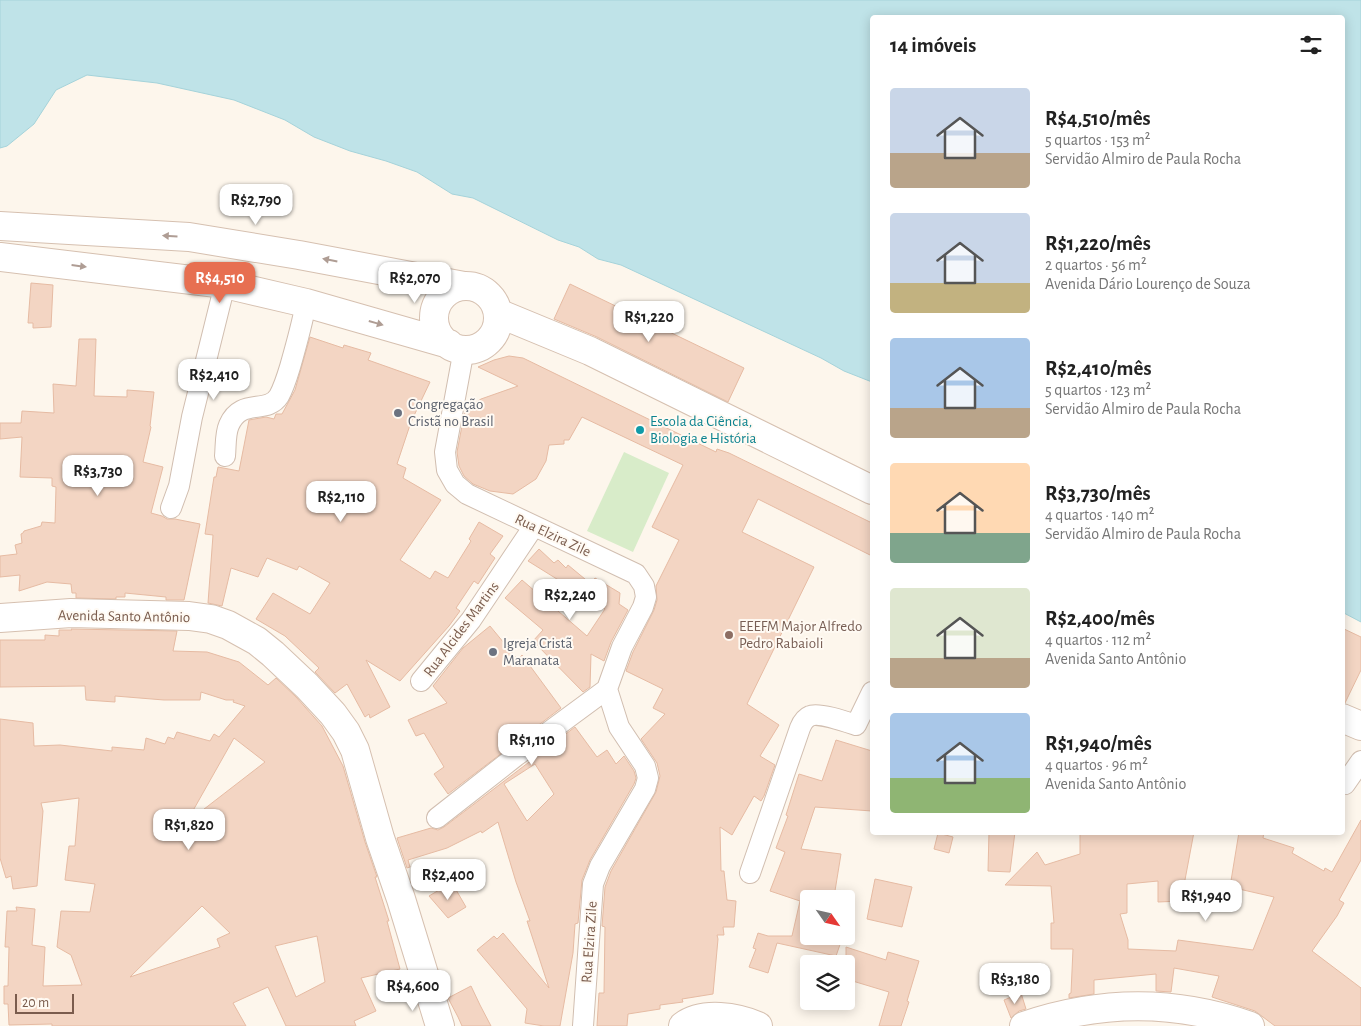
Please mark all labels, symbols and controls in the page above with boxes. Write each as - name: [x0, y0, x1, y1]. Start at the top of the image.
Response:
- icon: filters: [1297, 31, 1325, 59]
- text: 14 imóveis: [890, 35, 976, 56]
- icon: home: [930, 108, 990, 168]
- text: R$4,510/mês: [1045, 108, 1151, 129]
- text: 5 quartos · 153 m²: [1045, 132, 1150, 148]
- text: Servidão Almiro de Paula Rocha: [1045, 151, 1241, 167]
- pin: R$2,790: [210, 184, 302, 226]
- text: R$2,790: [231, 192, 281, 208]
- one-way arrow: [161, 232, 177, 240]
- icon: home: [930, 233, 990, 293]
- text: R$1,220/mês: [1045, 233, 1151, 254]
- one-way arrow: [322, 256, 338, 264]
- text: 2 quartos · 56 m²: [1045, 257, 1146, 273]
- one-way arrow: [72, 262, 88, 270]
- pin: R$4,510: [174, 262, 266, 304]
- pin: R$2,070: [369, 262, 461, 304]
- text: R$4,510: [195, 270, 245, 286]
- text: R$2,070: [389, 270, 441, 286]
- text: Avenida Dário Lourenço de Souza: [1045, 276, 1251, 292]
- pin: R$1,220: [603, 300, 695, 343]
- text: R$1,220: [624, 309, 674, 325]
- one-way arrow: [368, 319, 383, 327]
- pin: R$2,410: [168, 358, 260, 401]
- icon: home: [930, 358, 990, 418]
- text: R$2,410/mês: [1045, 358, 1152, 379]
- text: R$2,410: [189, 367, 239, 383]
- text: 5 quartos · 123 m²: [1045, 382, 1151, 398]
- place label: Congregação Cristã no Brasil: [408, 397, 494, 429]
- text: Servidão Almiro de Paula Rocha: [1045, 401, 1241, 417]
- marker: Congregação Cristã no Brasil: [392, 407, 404, 419]
- place label: Escola da Ciência, Biologia e História: [650, 414, 757, 446]
- marker: Escola da Ciência, Biologia e História: [634, 424, 646, 436]
- pin: R$3,730: [52, 454, 144, 497]
- text: R$3,730: [73, 463, 123, 479]
- pin: R$2,110: [295, 480, 387, 523]
- icon: home: [930, 483, 990, 543]
- text: R$3,730/mês: [1045, 483, 1151, 504]
- text: R$2,110: [317, 489, 365, 505]
- text: 4 quartos · 140 m²: [1045, 507, 1154, 523]
- street label: Rua Elzira Zile: [512, 511, 593, 560]
- text: Servidão Almiro de Paula Rocha: [1045, 526, 1241, 542]
- pin: R$2,240: [524, 578, 616, 621]
- street label: Rua Alcides Martins: [421, 579, 502, 680]
- text: R$2,240: [544, 587, 596, 603]
- street label: Avenida Santo Antônio: [58, 608, 190, 625]
- icon: home: [930, 608, 990, 668]
- text: R$2,400/mês: [1045, 608, 1155, 629]
- place label: EEEFM Major Alfredo Pedro Rabaioli: [739, 619, 862, 651]
- marker: EEEFM Major Alfredo Pedro Rabaioli: [723, 629, 735, 641]
- text: 4 quartos · 112 m²: [1045, 632, 1151, 648]
- place label: Igreja Cristã Maranata: [503, 636, 572, 668]
- marker: Igreja Cristã Maranata: [487, 646, 499, 658]
- text: Avenida Santo Antônio: [1045, 651, 1186, 667]
- pin: R$1,110: [486, 724, 578, 766]
- text: R$1,110: [509, 732, 555, 748]
- icon: home: [930, 733, 990, 793]
- text: R$1,940/mês: [1045, 733, 1152, 754]
- text: 4 quartos · 96 m²: [1045, 757, 1148, 773]
- text: Avenida Santo Antônio: [1045, 776, 1186, 792]
- pin: R$1,820: [143, 808, 235, 851]
- text: R$1,820: [164, 817, 214, 833]
- pin: R$2,400: [402, 858, 494, 901]
- text: R$2,400: [422, 867, 474, 883]
- pin: R$1,940: [1160, 880, 1252, 922]
- text: R$1,940: [1181, 888, 1231, 904]
- north arrow: [800, 890, 855, 945]
- map controls: [800, 890, 855, 1010]
- street label: Rua Elzira Zile: [579, 900, 600, 984]
- button: layers: [800, 955, 855, 1010]
- pin: R$3,180: [969, 962, 1061, 1005]
- pin: R$4,600: [367, 970, 459, 1012]
- text: R$3,180: [990, 971, 1040, 987]
- text: R$4,600: [387, 978, 439, 994]
- scale bar: [15, 991, 74, 1014]
- text: 20 m: [22, 996, 49, 1010]

